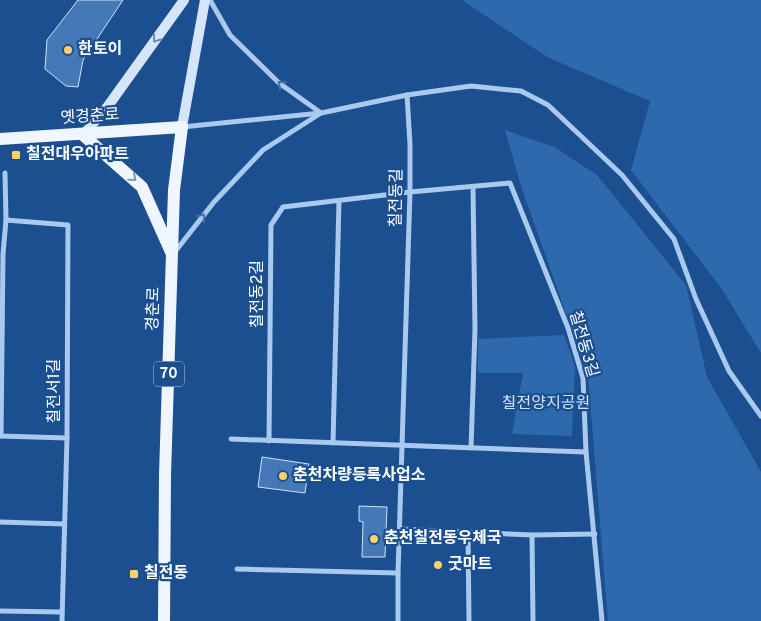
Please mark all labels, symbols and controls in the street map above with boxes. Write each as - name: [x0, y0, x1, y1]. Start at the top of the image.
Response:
- one-way arrow: [153, 34, 162, 43]
- place label: 한토이: [78, 39, 122, 60]
- marker: 한토이: [62, 44, 74, 56]
- one-way arrow: [278, 81, 287, 89]
- street label: 옛경춘로: [60, 105, 120, 129]
- place label: 칠전대우아파트: [26, 144, 129, 165]
- marker: 칠전대우아파트: [10, 149, 22, 161]
- street label: 칠전동길: [386, 168, 408, 228]
- one-way arrow: [127, 173, 136, 182]
- one-way arrow: [197, 214, 205, 223]
- street label: 칠전동2길: [248, 260, 268, 328]
- street label: 경춘로: [143, 286, 165, 331]
- street label: 칠전동3길: [564, 308, 602, 380]
- street label: 칠전서1길: [45, 359, 65, 423]
- road number: 70: [154, 362, 184, 386]
- park label: 칠전양지공원: [502, 394, 590, 414]
- place label: 춘천차량등록사업소: [293, 465, 426, 486]
- marker: 춘천차량등록사업소: [277, 470, 289, 482]
- place label: 춘천칠전동우체국: [384, 528, 502, 549]
- marker: 춘천칠전동우체국: [368, 533, 380, 545]
- place label: 굿마트: [448, 555, 492, 575]
- marker: 굿마트: [432, 559, 444, 571]
- place label: 칠전동: [144, 563, 188, 584]
- marker: 칠전동: [128, 568, 140, 580]

